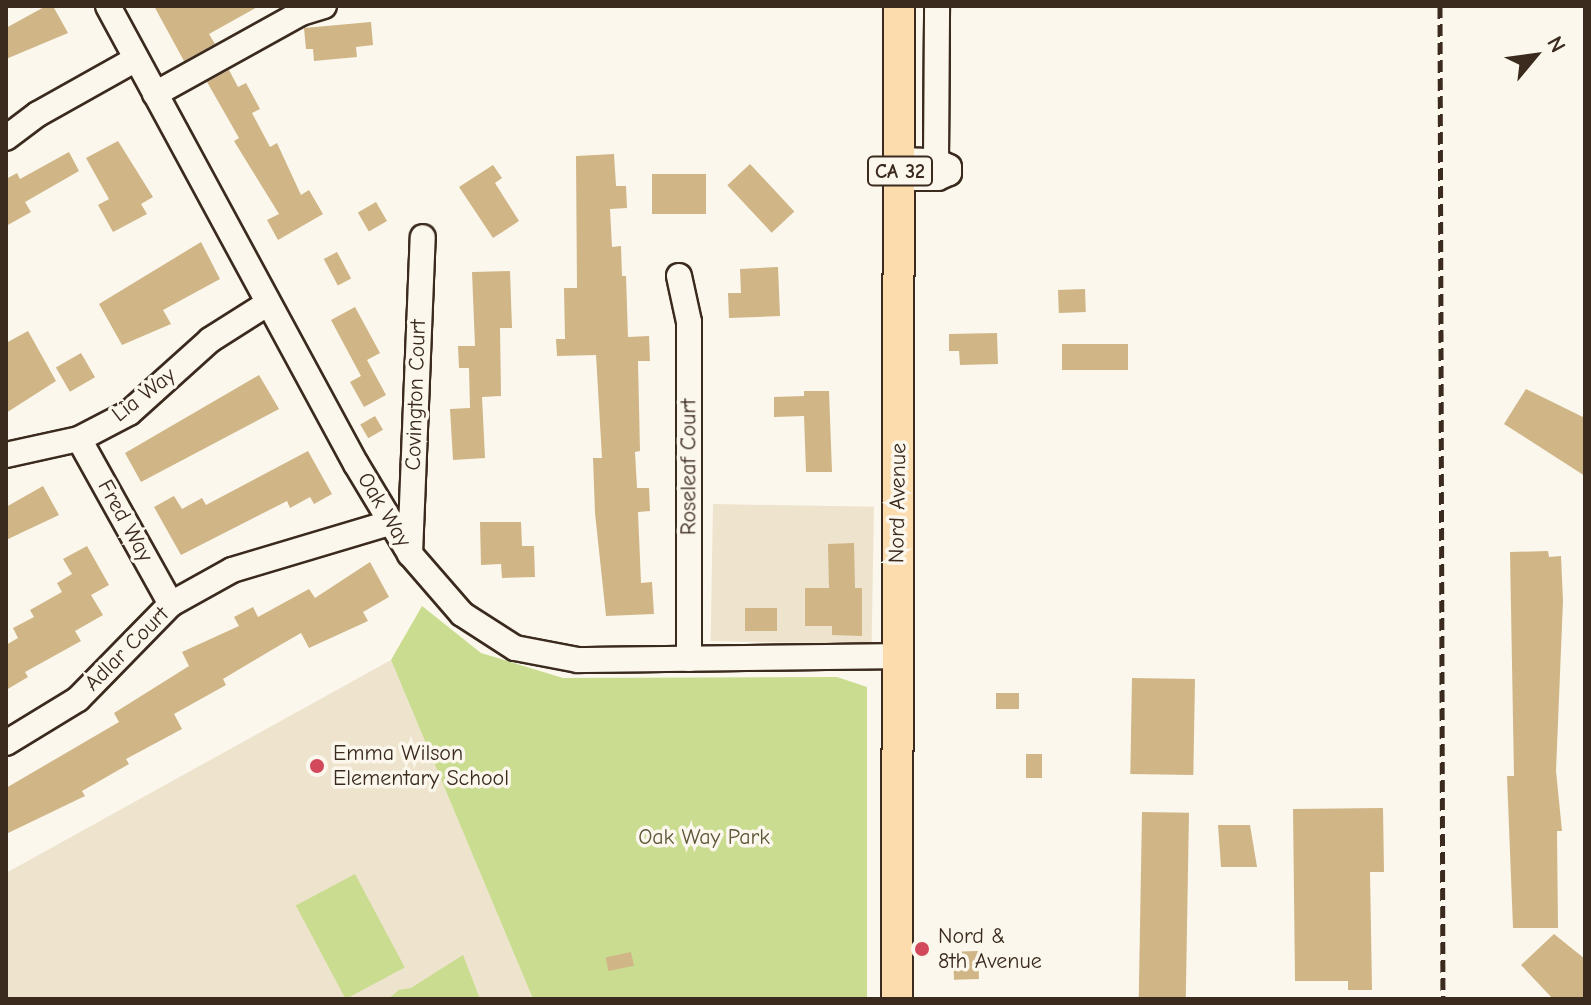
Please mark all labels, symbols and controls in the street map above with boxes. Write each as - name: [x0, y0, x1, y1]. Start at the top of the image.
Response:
- north arrow: [1495, 16, 1575, 96]
- text: N: [1541, 32, 1571, 57]
- road number: CA 32: [866, 155, 934, 187]
- street label: Covington Court: [400, 319, 432, 471]
- street label: Lia Way: [107, 362, 181, 428]
- street label: Roseleaf Court: [676, 399, 702, 535]
- street label: Nord Avenue: [884, 443, 912, 563]
- street label: Oak Way: [352, 468, 416, 552]
- street label: Fred Way: [92, 475, 158, 567]
- street label: Adlar Court: [79, 601, 175, 697]
- place label: Emma Wilson Elementary School: [333, 740, 509, 792]
- marker: Emma Wilson Elementary School: [308, 757, 326, 775]
- park label: Oak Way Park: [638, 825, 770, 851]
- place label: Nord & 8th Avenue: [938, 923, 1042, 974]
- marker: Nord & 8th Avenue: [913, 940, 931, 958]

